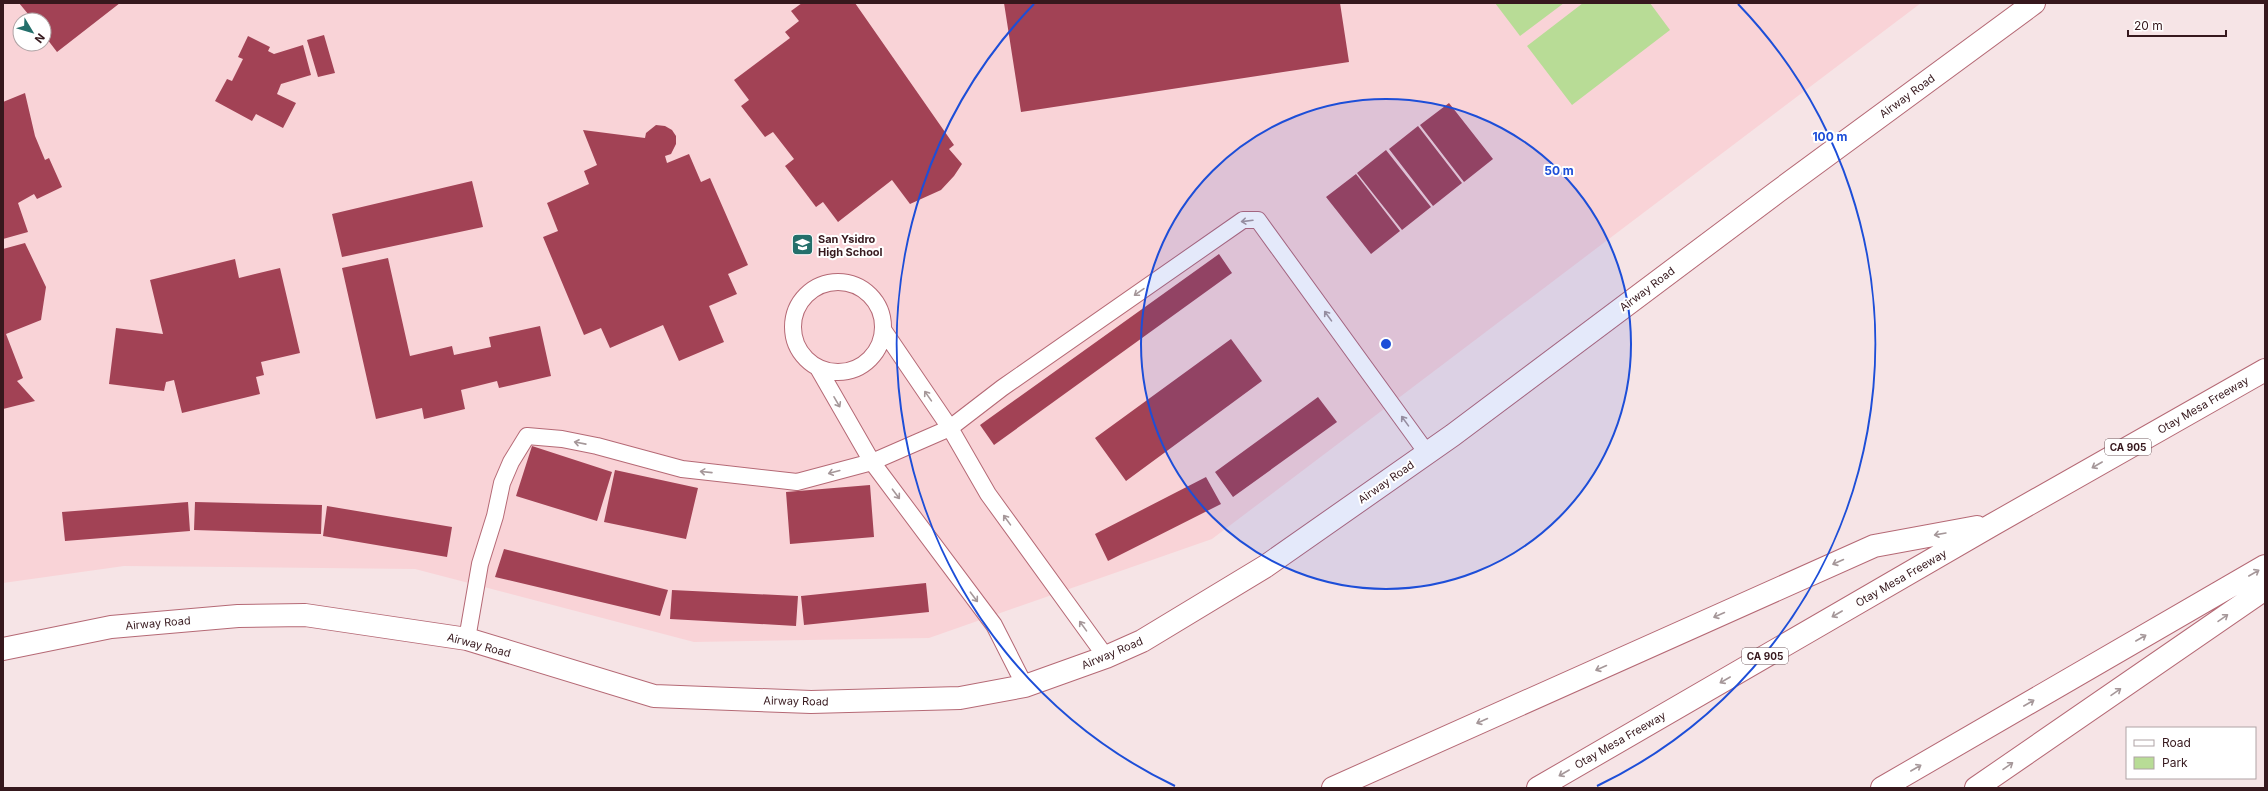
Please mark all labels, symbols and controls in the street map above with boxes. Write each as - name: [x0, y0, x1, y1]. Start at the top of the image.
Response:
- north arrow: [12, 12, 52, 52]
- scale bar: [2128, 12, 2226, 38]
- text: 20 m: [2134, 18, 2163, 33]
- text: N: [32, 31, 48, 46]
- street label: Airway Road: [1876, 71, 1938, 121]
- text: 100 m: [1812, 129, 1848, 144]
- text: 50 m: [1544, 163, 1574, 178]
- one-way arrow: [1241, 217, 1254, 225]
- school or university icon: San Ysidro High School: [789, 232, 815, 258]
- place label: San Ysidro High School: [818, 232, 883, 259]
- street label: Airway Road: [1617, 264, 1677, 314]
- one-way arrow: [1134, 288, 1145, 296]
- one-way arrow: [1324, 310, 1333, 321]
- centre of rings: [1379, 337, 1393, 351]
- street label: Otay Mesa Freeway: [2155, 373, 2251, 437]
- one-way arrow: [924, 390, 932, 401]
- one-way arrow: [834, 396, 842, 408]
- one-way arrow: [1400, 416, 1409, 427]
- one-way arrow: [574, 438, 587, 446]
- road number: CA 905: [2105, 439, 2151, 455]
- street label: Airway Road: [1355, 458, 1417, 506]
- one-way arrow: [2091, 462, 2103, 469]
- one-way arrow: [700, 468, 713, 475]
- one-way arrow: [828, 469, 841, 476]
- one-way arrow: [891, 488, 900, 499]
- one-way arrow: [1003, 515, 1011, 526]
- one-way arrow: [1934, 530, 1947, 538]
- street label: Otay Mesa Freeway: [1853, 546, 1949, 610]
- one-way arrow: [1832, 558, 1844, 566]
- one-way arrow: [2248, 568, 2260, 576]
- one-way arrow: [970, 592, 978, 603]
- one-way arrow: [1831, 611, 1843, 619]
- one-way arrow: [1714, 612, 1726, 619]
- street label: Airway Road: [125, 613, 191, 633]
- one-way arrow: [2217, 614, 2228, 622]
- one-way arrow: [1079, 620, 1087, 631]
- street label: Airway Road: [446, 630, 512, 660]
- street label: Airway Road: [1079, 634, 1145, 672]
- one-way arrow: [2135, 634, 2147, 642]
- road number: CA 905: [1742, 648, 1788, 664]
- one-way arrow: [1595, 665, 1607, 672]
- one-way arrow: [1719, 676, 1731, 684]
- one-way arrow: [2110, 688, 2121, 696]
- street label: Airway Road: [763, 693, 829, 709]
- one-way arrow: [2023, 699, 2035, 707]
- street label: Otay Mesa Freeway: [1572, 708, 1668, 772]
- one-way arrow: [1477, 718, 1489, 725]
- legend: [2126, 727, 2256, 779]
- text: Road: [2162, 735, 2191, 750]
- text: Park: [2162, 755, 2188, 770]
- one-way arrow: [2003, 762, 2014, 770]
- one-way arrow: [1910, 764, 1922, 772]
- one-way arrow: [1558, 769, 1570, 777]

